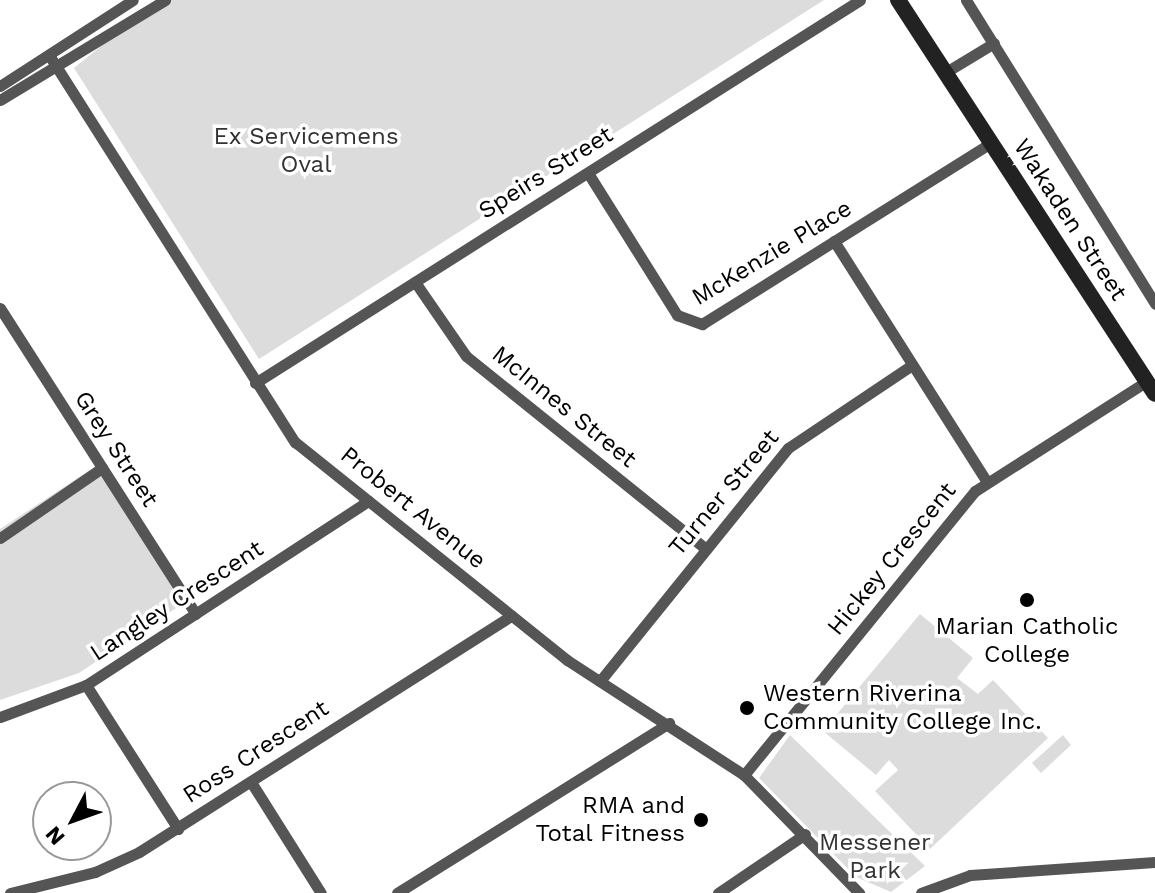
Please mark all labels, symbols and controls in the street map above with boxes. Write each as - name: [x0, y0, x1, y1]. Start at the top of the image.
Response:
- street label: Speirs Street: [474, 120, 618, 226]
- park label: Ex Servicemens Oval: [213, 123, 399, 179]
- street label: Wakaden Street: [1007, 134, 1133, 306]
- street label: McKenzie Place: [687, 194, 857, 312]
- street label: McInnes Street: [486, 340, 642, 474]
- street label: Grey Street: [68, 385, 164, 513]
- street label: Turner Street: [663, 424, 785, 562]
- street label: Probert Avenue: [334, 440, 492, 576]
- street label: Hickey Crescent: [821, 477, 963, 641]
- street label: Langley Crescent: [85, 534, 269, 668]
- marker: Marian Catholic College: [1018, 591, 1036, 609]
- place label: Marian Catholic College: [936, 613, 1118, 669]
- place label: Western Riverina Community College Inc.: [763, 680, 1042, 736]
- street label: Ross Crescent: [178, 694, 334, 810]
- marker: Western Riverina Community College Inc.: [738, 699, 756, 717]
- north arrow: [32, 781, 112, 861]
- place label: RMA and Total Fitness: [535, 792, 685, 848]
- marker: RMA and Total Fitness: [692, 811, 710, 829]
- text: N: [40, 821, 70, 850]
- park label: Messener Park: [819, 829, 931, 885]

